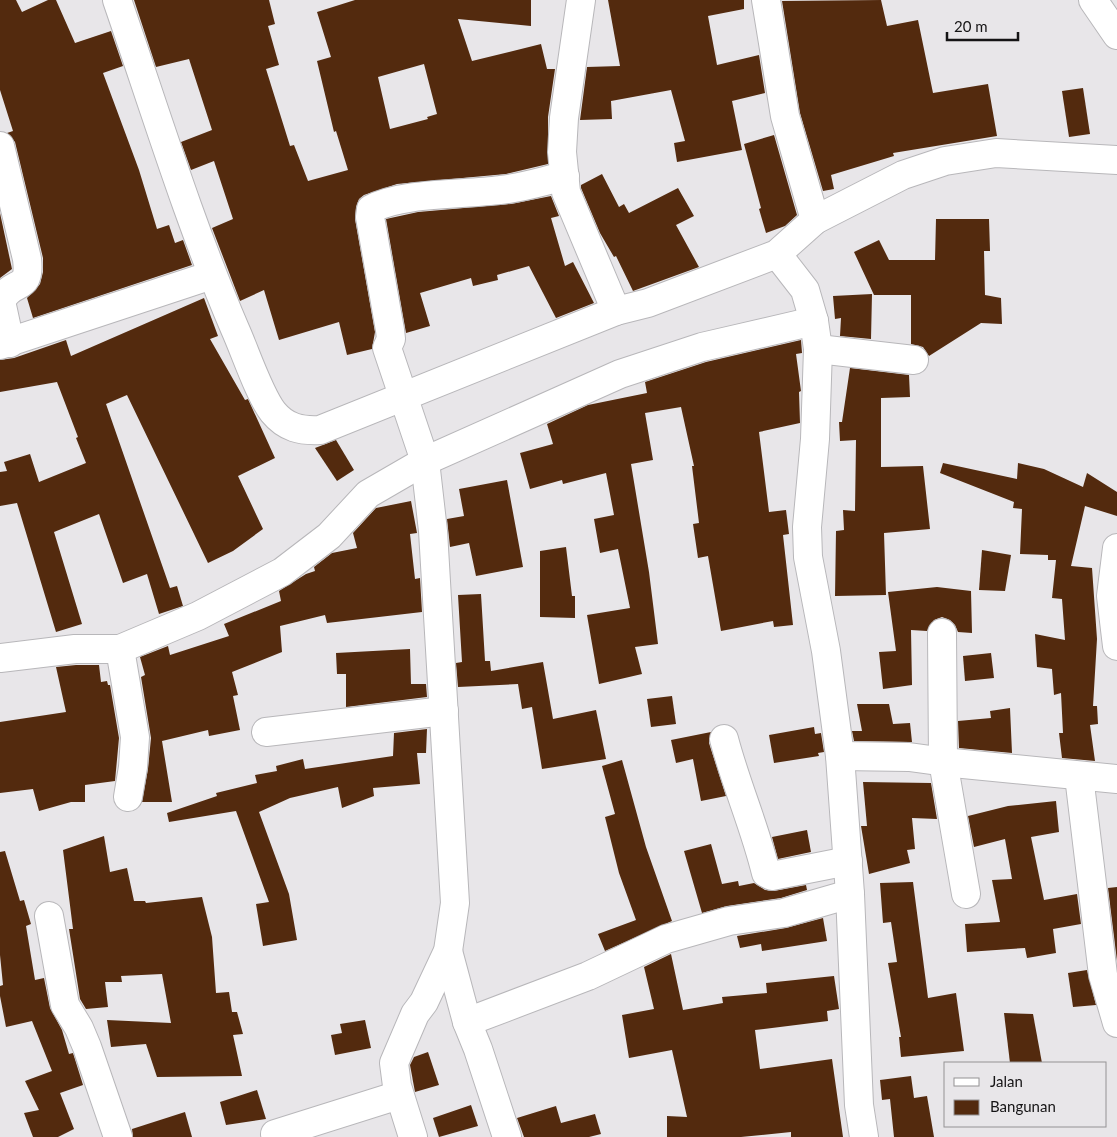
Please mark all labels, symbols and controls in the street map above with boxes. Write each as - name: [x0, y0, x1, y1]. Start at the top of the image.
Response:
- scale bar: [947, 10, 1018, 42]
- text: 20 m: [954, 17, 988, 35]
- legend: [944, 1062, 1107, 1127]
- text: Jalan: [990, 1072, 1023, 1090]
- text: Bangunan: [990, 1097, 1056, 1115]

